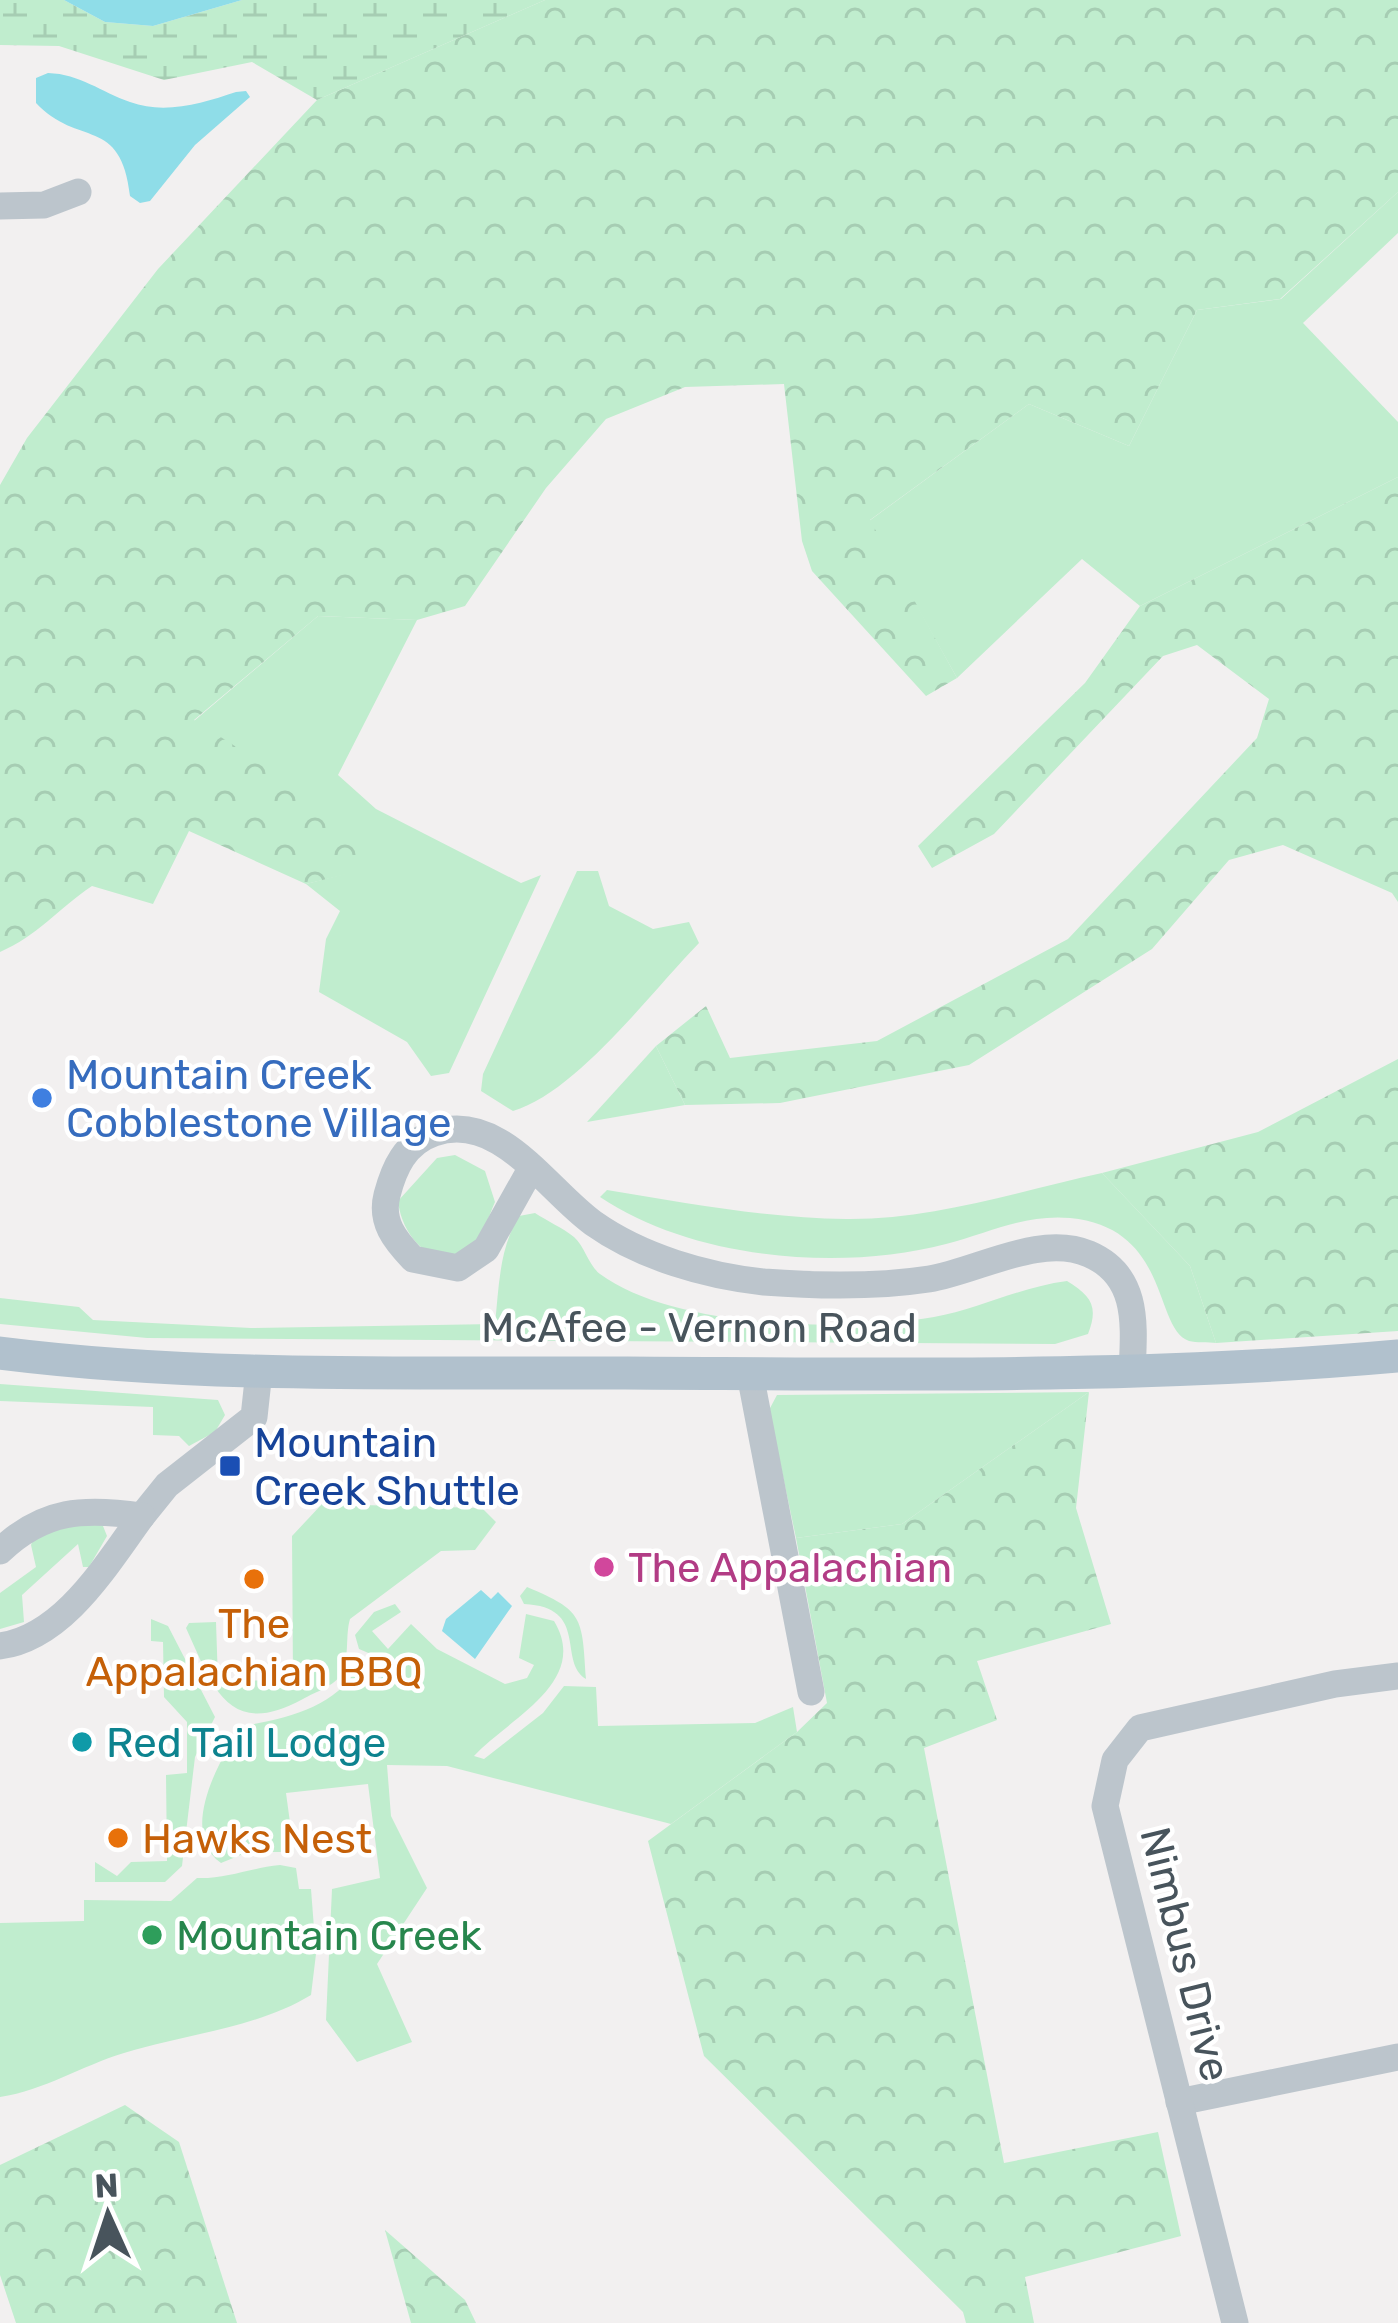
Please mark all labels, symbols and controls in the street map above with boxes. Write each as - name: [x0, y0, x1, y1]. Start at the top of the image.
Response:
- place label: Mountain Creek Cobblestone Village: [66, 1050, 452, 1148]
- marker: Mountain Creek Cobblestone Village: [29, 1085, 55, 1111]
- street label: McAfee - Vernon Road: [481, 1303, 917, 1353]
- place label: Mountain Creek Shuttle: [254, 1418, 520, 1516]
- marker: Mountain Creek Shuttle: [217, 1453, 243, 1479]
- place label: The Appalachian: [628, 1543, 952, 1593]
- marker: The Appalachian: [591, 1554, 617, 1580]
- marker: The Appalachian BBQ: [241, 1566, 267, 1592]
- place label: The Appalachian BBQ: [85, 1599, 423, 1697]
- place label: Red Tail Lodge: [106, 1718, 386, 1768]
- marker: Red Tail Lodge: [69, 1729, 95, 1755]
- place label: Hawks Nest: [142, 1814, 372, 1864]
- street label: Nimbus Drive: [1129, 1822, 1241, 2086]
- marker: Hawks Nest: [105, 1825, 131, 1851]
- place label: Mountain Creek: [176, 1911, 482, 1961]
- marker: Mountain Creek: [139, 1922, 165, 1948]
- north arrow: [48, 2155, 168, 2275]
- text: N: [94, 2165, 119, 2206]

